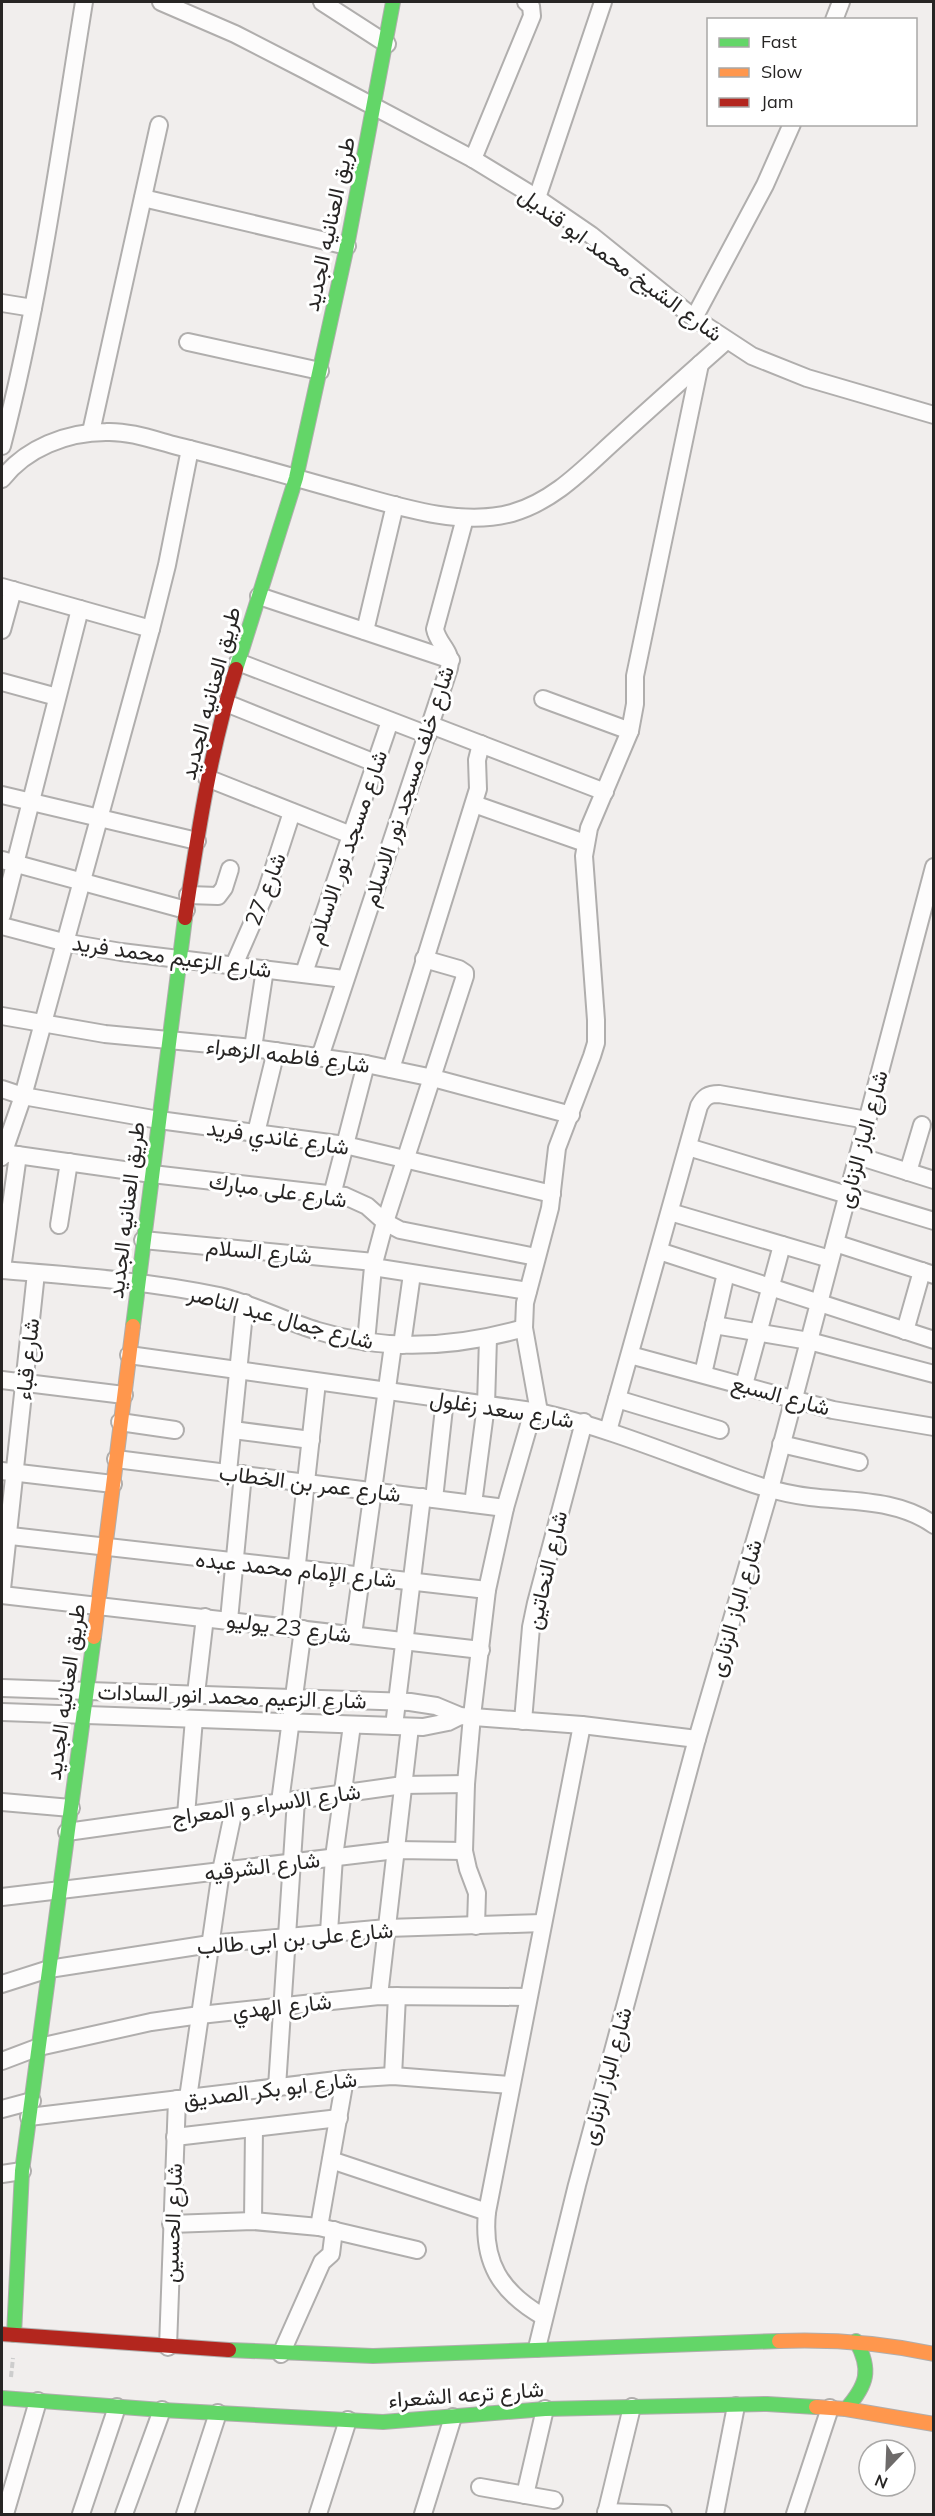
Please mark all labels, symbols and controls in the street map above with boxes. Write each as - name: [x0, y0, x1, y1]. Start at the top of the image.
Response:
- legend: [707, 18, 917, 126]
- text: Fast: [761, 30, 797, 53]
- text: Slow: [761, 60, 803, 83]
- text: Jam: [761, 90, 794, 113]
- street label: طريق العنانيه الجديد: [297, 134, 361, 314]
- street label: شارع الشيخ محمد ابو قنديل: [513, 181, 729, 348]
- street label: طريق العنانيه الجديد: [173, 604, 247, 782]
- street label: شارع خلف مسجد نور الاسلام: [356, 662, 461, 910]
- street label: شارع مسجد نور الاسلام: [301, 746, 394, 948]
- street label: شارع 27: [238, 848, 293, 930]
- street label: شارع الزعيم محمد فريد: [70, 928, 274, 985]
- street label: شارع فاطمه الزهراء: [205, 1031, 371, 1080]
- street label: شارع الباز الزنارى: [830, 1067, 895, 1211]
- street label: شارع غاندي فريد: [204, 1113, 351, 1166]
- street label: طريق العنانيه الجديد: [101, 1120, 151, 1300]
- street label: شارع على مبارك: [207, 1166, 349, 1215]
- street label: شارع السلام: [205, 1232, 313, 1271]
- street label: شارع جمال عبد الناصر: [184, 1279, 377, 1356]
- street label: شارع قباء: [9, 1317, 46, 1402]
- street label: شارع السبع: [728, 1368, 833, 1423]
- street label: شارع سعد زغلول: [428, 1384, 576, 1435]
- street label: شارع عمر بن الخطاب: [218, 1458, 402, 1509]
- street label: شارع النحاتين: [519, 1508, 574, 1632]
- street label: شارع الباز الزنارى: [702, 1536, 769, 1680]
- street label: شارع الإمام محمد عبده: [194, 1545, 398, 1594]
- street label: طريق العنانيه الجديد: [39, 1602, 91, 1782]
- street label: شارع 23 يوليو: [225, 1605, 353, 1650]
- street label: شارع الزعيم محمد انور السادات: [97, 1677, 367, 1716]
- street label: شارع الاسراء و المعراج: [170, 1777, 362, 1832]
- street label: شارع الشرقيه: [203, 1845, 322, 1888]
- street label: شارع على بن ابى طالب: [196, 1915, 394, 1962]
- street label: شارع الهدي: [231, 1987, 334, 2030]
- street label: شارع الباز الزنارى: [574, 2004, 639, 2148]
- street label: شارع ابو بكر الصديق: [181, 2064, 359, 2115]
- street label: شارع الحسين: [156, 2163, 189, 2283]
- street label: شارع ترعه الشعراء: [387, 2375, 545, 2414]
- north arrow: [857, 2438, 917, 2498]
- text: N: [872, 2470, 891, 2493]

